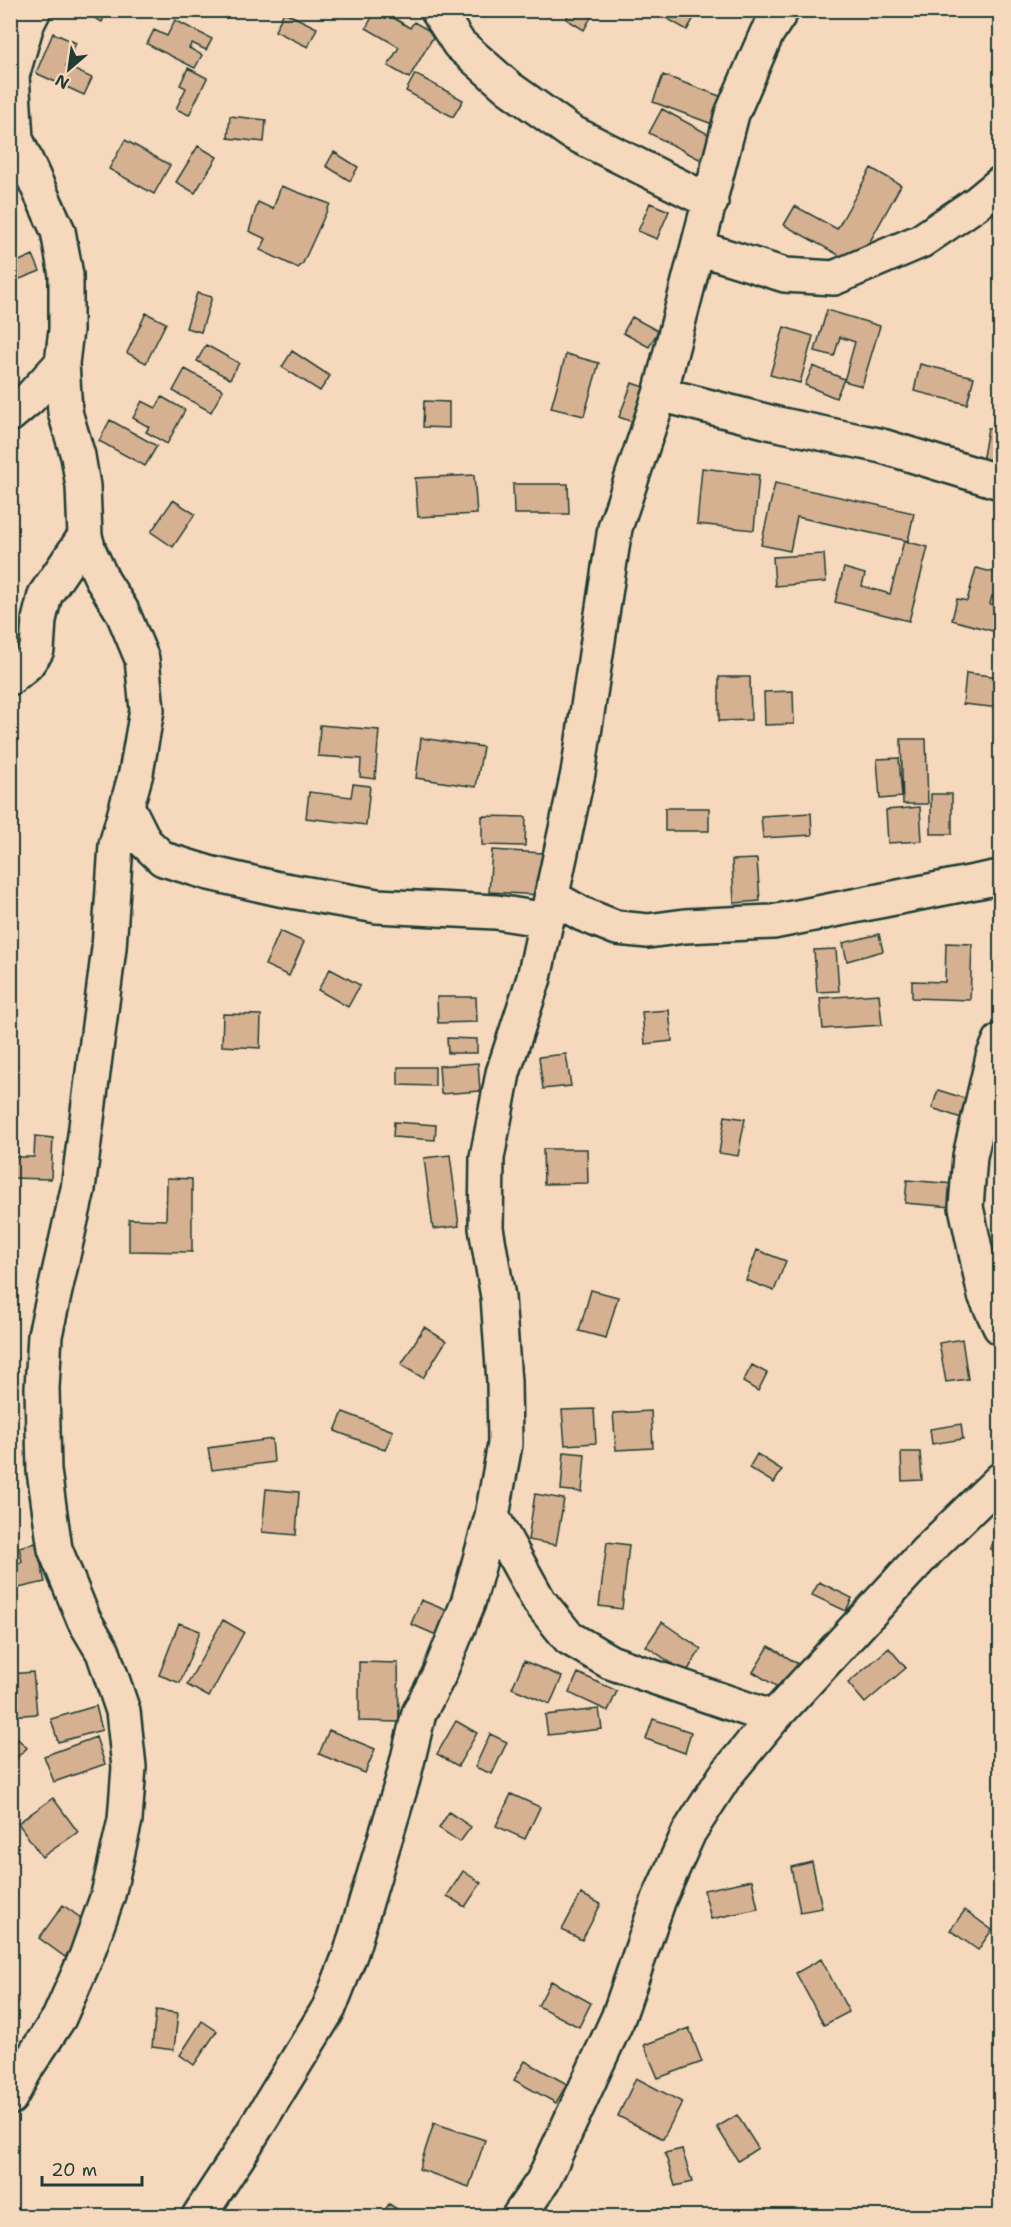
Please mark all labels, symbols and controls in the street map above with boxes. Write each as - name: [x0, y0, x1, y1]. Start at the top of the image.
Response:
- north arrow: [39, 39, 99, 99]
- text: N: [51, 69, 73, 94]
- scale bar: [42, 2149, 142, 2187]
- text: 20 m: [51, 2158, 97, 2182]

